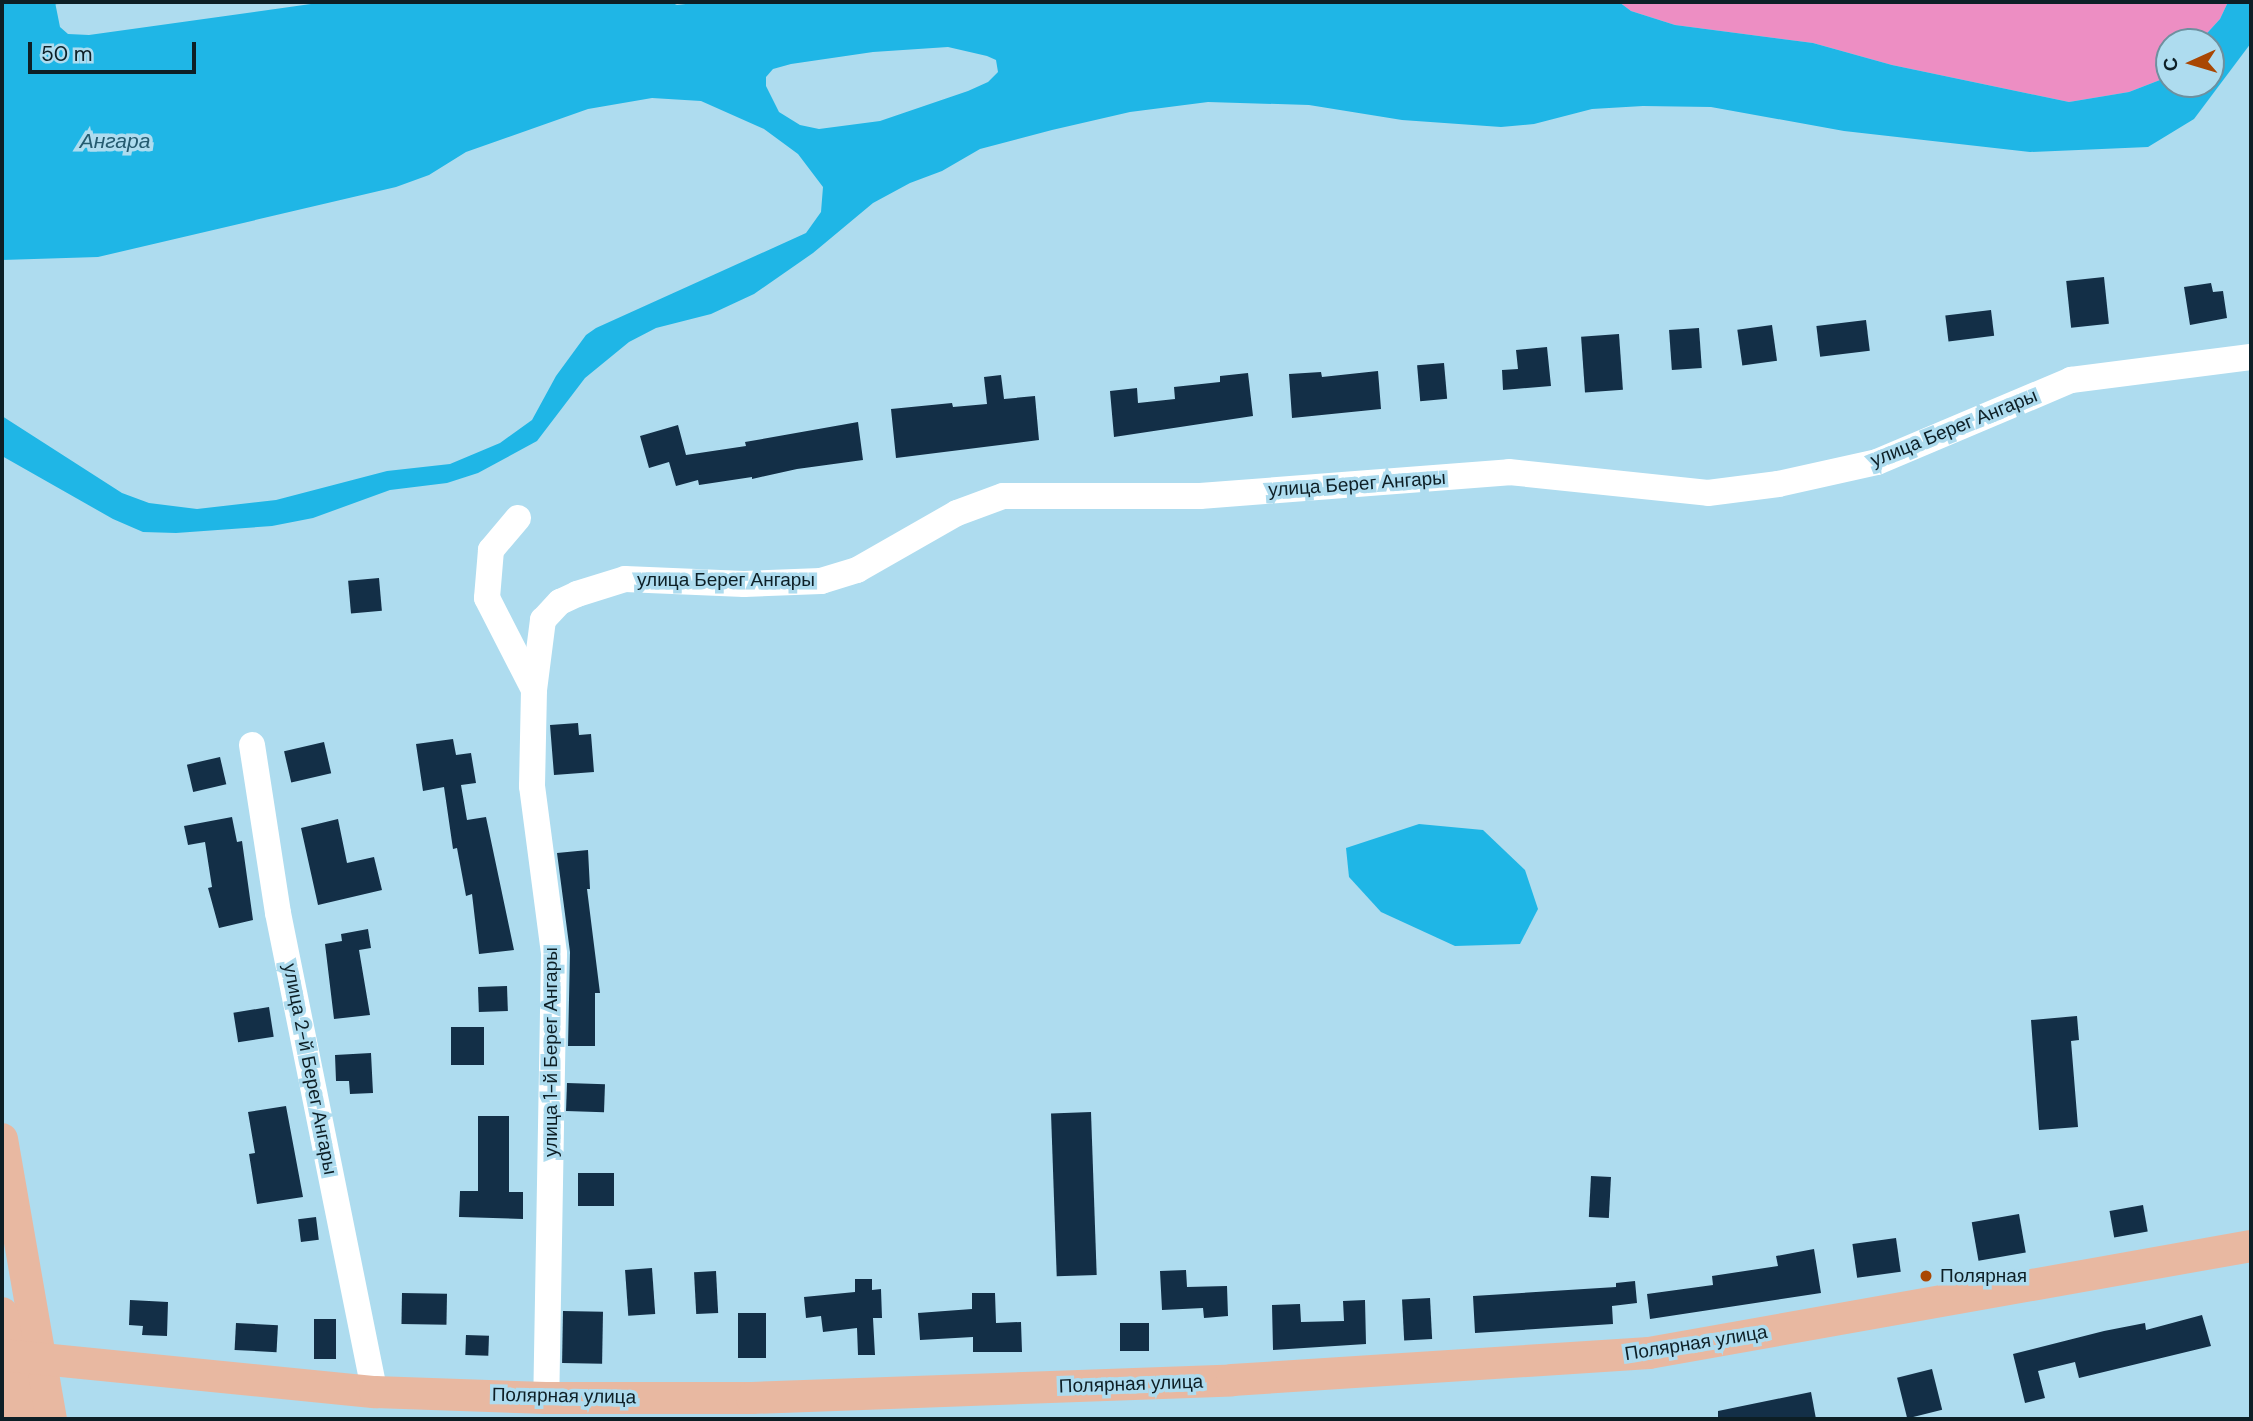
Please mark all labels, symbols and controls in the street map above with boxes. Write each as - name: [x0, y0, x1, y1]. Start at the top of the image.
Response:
- scale bar: [32, 28, 200, 72]
- north arrow: [2155, 28, 2225, 98]
- text: 50 m: [41, 40, 92, 68]
- text: С: [2158, 57, 2183, 72]
- water label: Ангара: [80, 128, 150, 154]
- street label: улица Берег Ангары: [1867, 384, 2041, 472]
- street label: улица Берег Ангары: [1267, 466, 1447, 502]
- street label: улица Берег Ангары: [637, 569, 815, 591]
- street label: улица 1-й Берег Ангары: [540, 947, 562, 1157]
- street label: улица 2-й Берег Ангары: [278, 961, 342, 1177]
- place label: Полярная: [1940, 1265, 2027, 1287]
- marker: Полярная: [1918, 1268, 1934, 1284]
- street label: Полярная улица: [1623, 1320, 1769, 1366]
- street label: Полярная улица: [1058, 1370, 1204, 1398]
- street label: Полярная улица: [492, 1383, 636, 1409]

